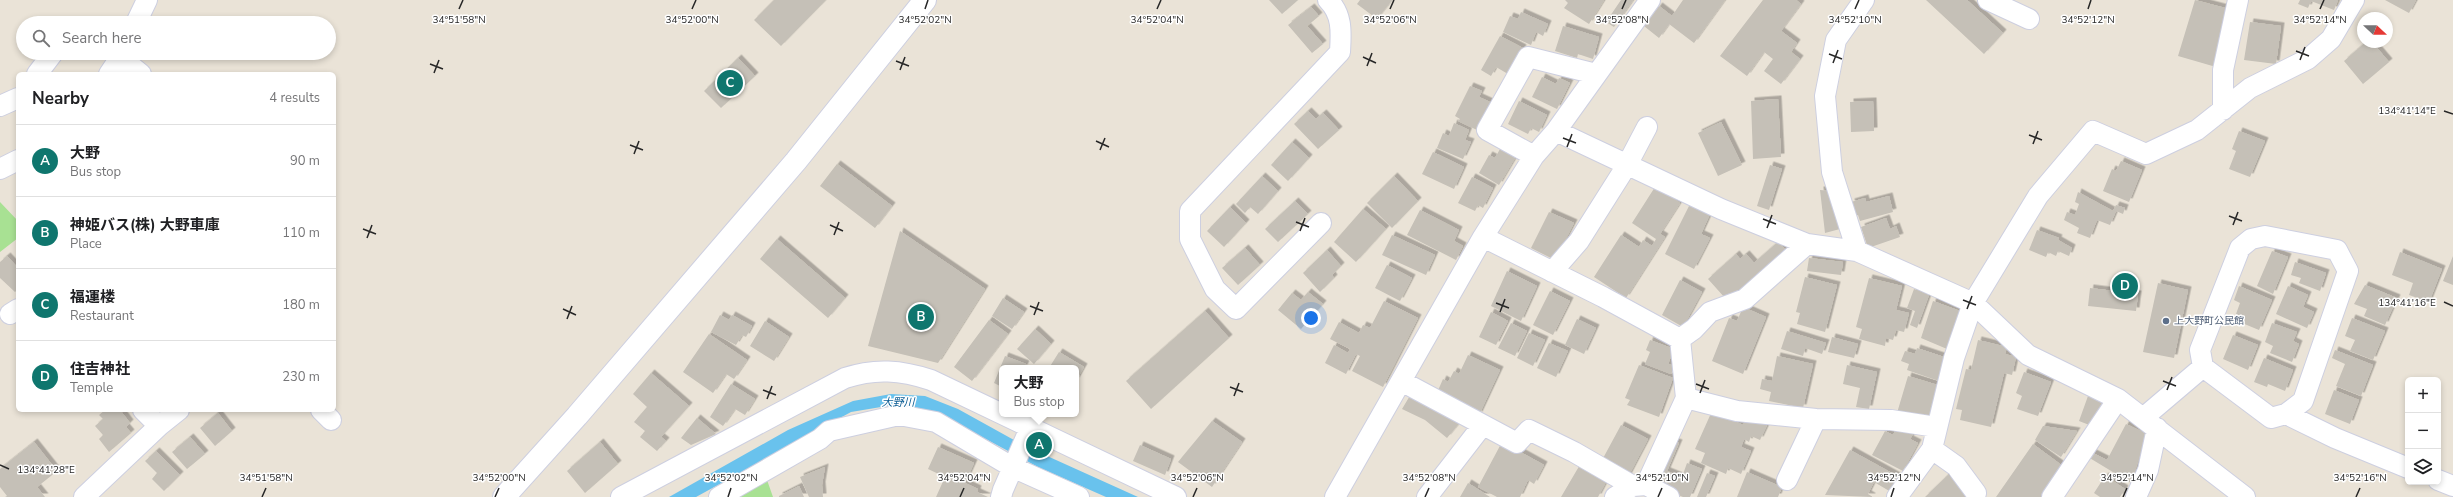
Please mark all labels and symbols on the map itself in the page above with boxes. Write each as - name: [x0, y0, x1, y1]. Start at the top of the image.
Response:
- north arrow: [2357, 12, 2393, 48]
- text: 34°51'58"N: [432, 13, 486, 27]
- text: 34°52'00"N: [665, 13, 719, 27]
- text: 34°52'02"N: [898, 13, 952, 27]
- text: 34°52'04"N: [1130, 13, 1184, 27]
- text: 34°52'06"N: [1363, 13, 1417, 27]
- text: 34°52'08"N: [1595, 13, 1649, 27]
- text: 34°52'10"N: [1828, 13, 1882, 27]
- text: 34°52'12"N: [2061, 13, 2115, 27]
- text: 34°52'14"N: [2293, 13, 2347, 27]
- pin: C: [717, 68, 743, 98]
- text: 134°41'14"E: [2378, 104, 2436, 118]
- pin: D: [2112, 271, 2138, 301]
- text: 134°41'16"E: [2378, 296, 2436, 310]
- pin: B: [908, 302, 934, 332]
- your location: [1301, 308, 1321, 328]
- place label: 上大野町公民館: [2174, 314, 2244, 328]
- marker: 上大野町公民館: [2161, 316, 2171, 326]
- water label: 大野川: [882, 395, 915, 410]
- pin: A: [1026, 430, 1052, 460]
- text: 134°41'28"E: [17, 463, 75, 477]
- text: 34°51'58"N: [239, 471, 293, 485]
- text: 34°52'00"N: [472, 471, 526, 485]
- text: 34°52'02"N: [704, 471, 758, 485]
- text: 34°52'04"N: [937, 471, 991, 485]
- text: 34°52'06"N: [1170, 471, 1224, 485]
- text: 34°52'08"N: [1402, 471, 1456, 485]
- text: 34°52'10"N: [1635, 471, 1689, 485]
- text: 34°52'12"N: [1867, 471, 1921, 485]
- text: 34°52'14"N: [2100, 471, 2154, 485]
- text: 34°52'16"N: [2333, 471, 2387, 485]

